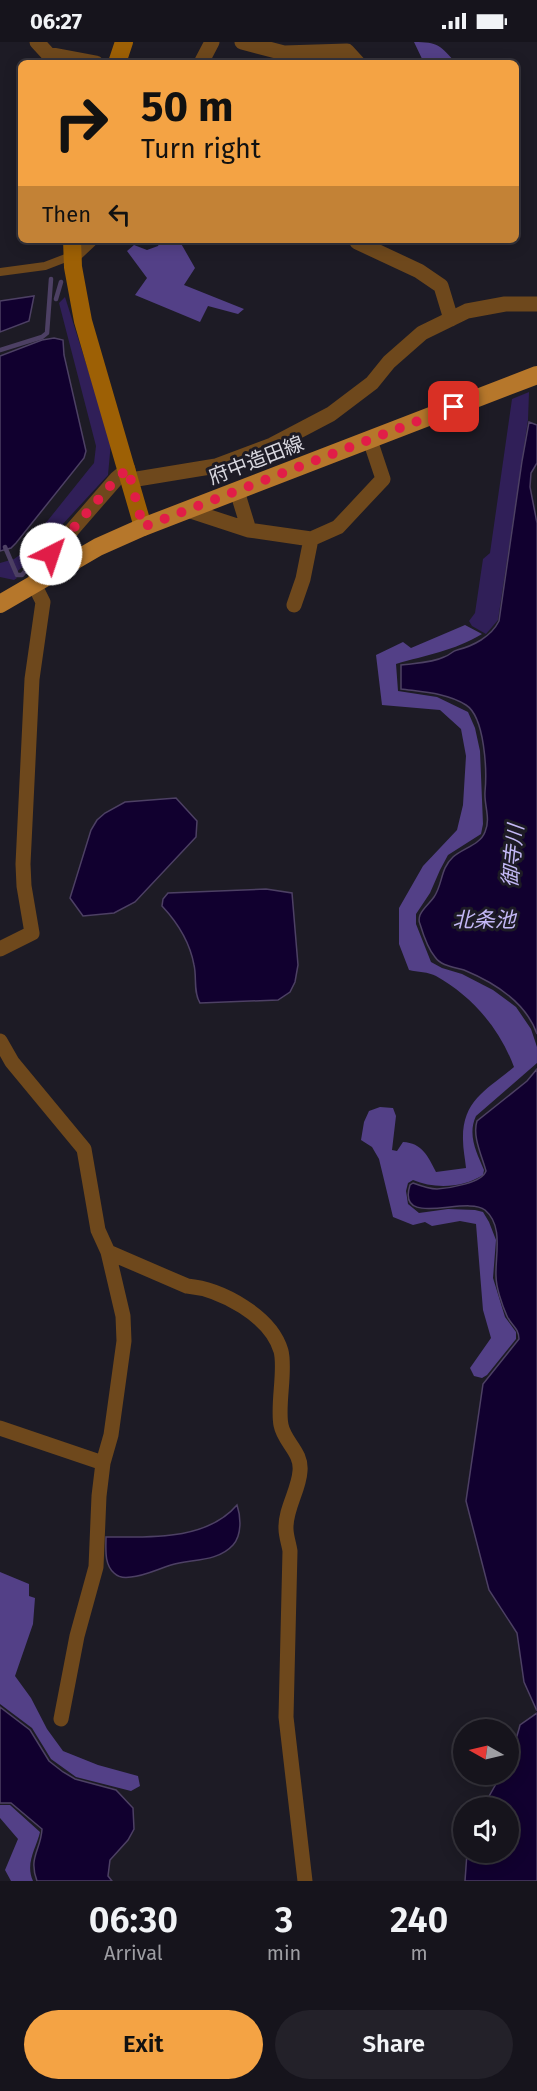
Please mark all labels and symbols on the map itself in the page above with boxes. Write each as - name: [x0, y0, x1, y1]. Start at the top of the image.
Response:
- pin: [428, 381, 479, 432]
- street label: 府中造田線: [205, 431, 307, 489]
- position arrow: [19, 522, 83, 586]
- water label: 御寺川: [497, 821, 529, 889]
- water label: 北条池: [453, 907, 517, 933]
- north arrow: [453, 1719, 519, 1785]

